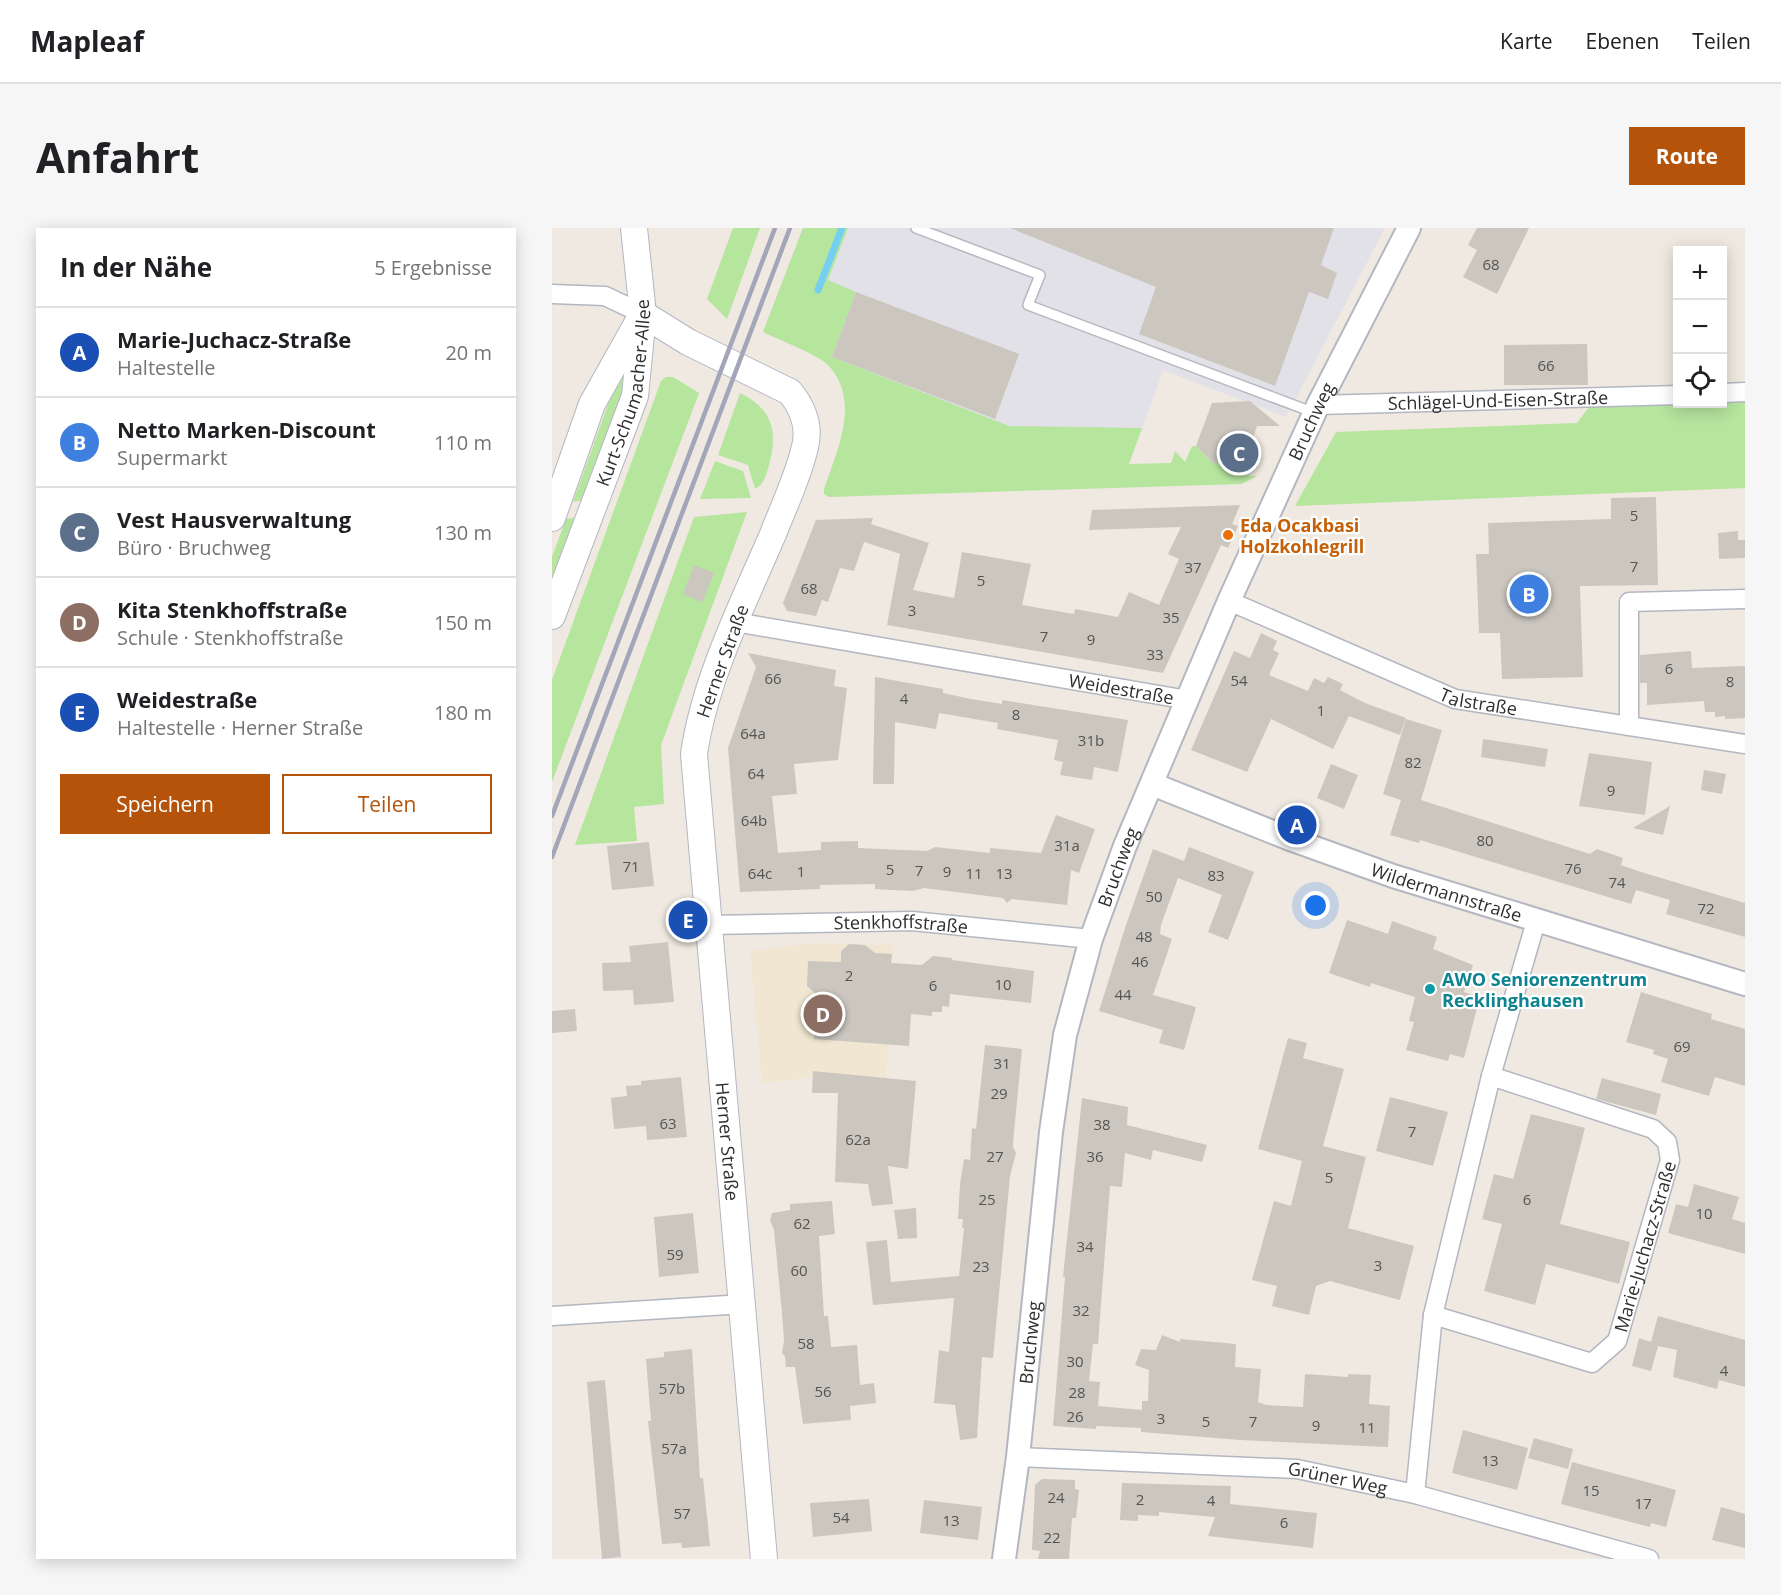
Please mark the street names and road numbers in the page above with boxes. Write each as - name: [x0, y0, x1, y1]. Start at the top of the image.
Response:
- street label: Kurt-Schumacher-Allee: [590, 298, 655, 490]
- street label: Bruchweg: [1283, 378, 1340, 464]
- street label: Schlägel-Und-Eisen-Straße: [1387, 385, 1608, 415]
- street label: Herner Straße: [690, 601, 754, 721]
- street label: Weidestraße: [1067, 668, 1176, 709]
- street label: Talstraße: [1436, 682, 1519, 720]
- street label: Bruchweg: [1092, 823, 1144, 910]
- street label: Wildermannstraße: [1368, 857, 1525, 927]
- street label: Stenkhoffstraße: [833, 909, 969, 939]
- street label: Herner Straße: [711, 1081, 745, 1202]
- street label: Marie-Juchacz-Straße: [1608, 1158, 1681, 1335]
- street label: Bruchweg: [1013, 1300, 1046, 1385]
- street label: Grüner Weg: [1288, 1457, 1390, 1500]

